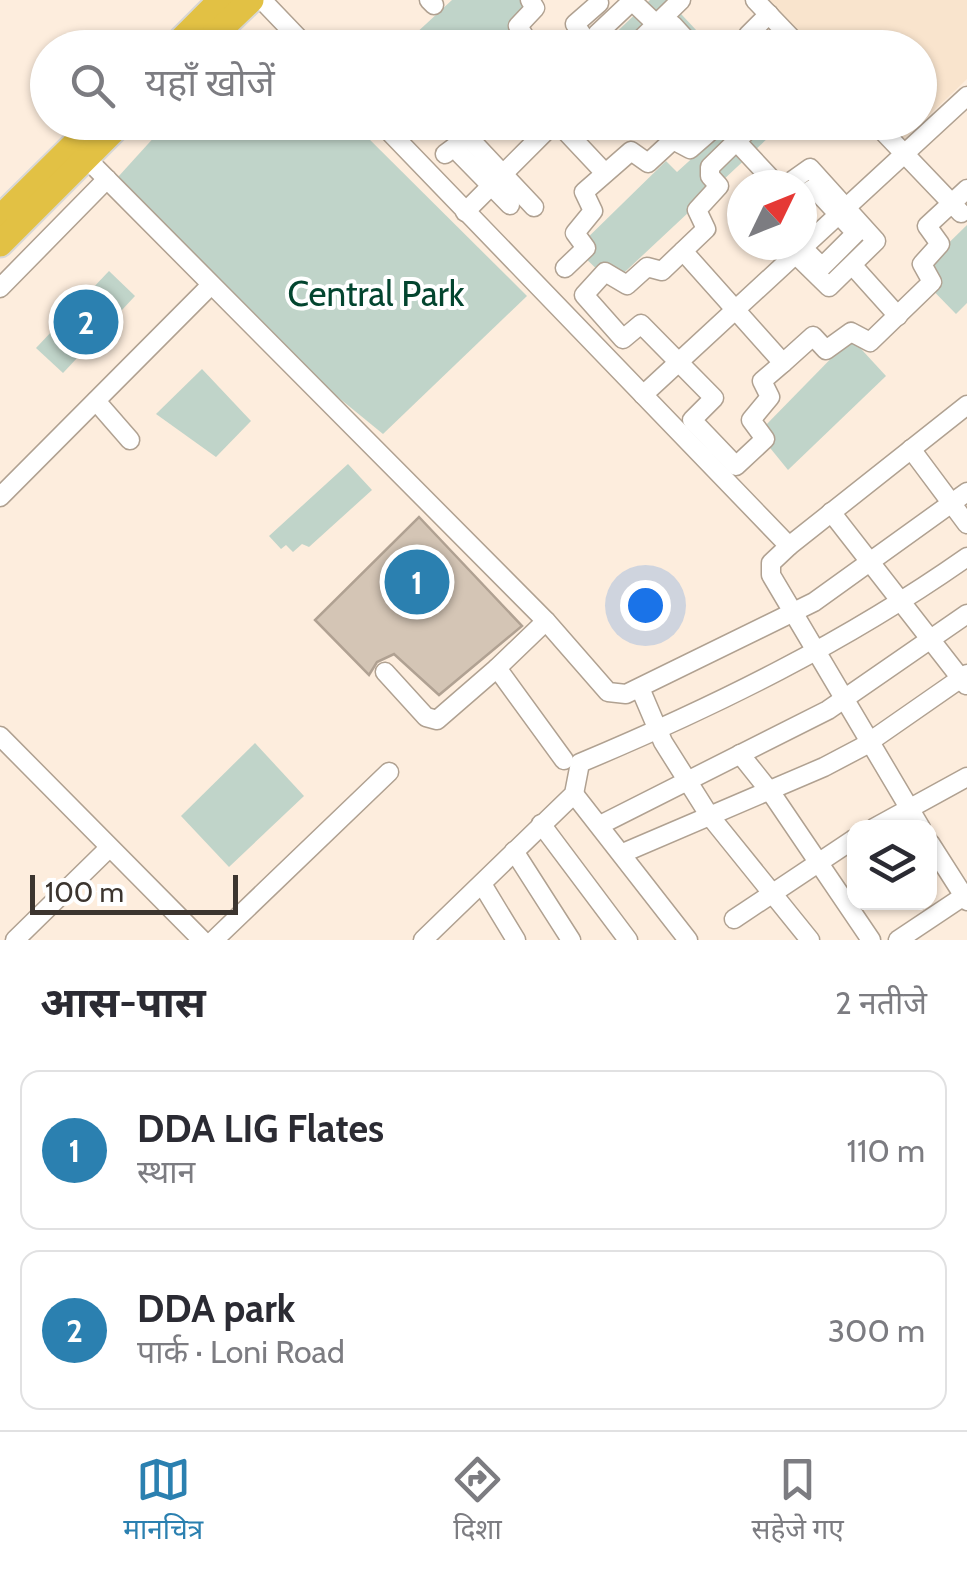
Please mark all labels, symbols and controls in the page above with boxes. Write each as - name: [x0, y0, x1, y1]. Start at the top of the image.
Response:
- search box: [30, 30, 937, 140]
- icon: search: [65, 58, 120, 113]
- text: यहाँ खोजें: [145, 59, 275, 106]
- north arrow: [727, 170, 817, 260]
- park label: Central Park: [288, 272, 465, 315]
- pin: 2: [54, 284, 118, 360]
- pin: 1: [384, 544, 450, 620]
- your location: [620, 580, 671, 631]
- map controls: [847, 820, 937, 910]
- button: layers: [847, 820, 937, 910]
- scale bar: [30, 870, 238, 914]
- text: 100 m: [45, 875, 124, 909]
- text: आस-पास: [40, 976, 206, 1028]
- text: 2 नतीजे: [835, 983, 927, 1022]
- text: DDA LIG Flates: [137, 1105, 384, 1152]
- text: 1: [69, 1131, 80, 1170]
- text: 110 m: [847, 1131, 925, 1170]
- text: स्थान: [137, 1152, 195, 1191]
- text: DDA park: [137, 1285, 295, 1332]
- text: 2: [66, 1311, 83, 1350]
- text: 300 m: [828, 1311, 925, 1350]
- text: पार्क · Loni Road: [137, 1332, 345, 1371]
- tab: मानचित्र: [123, 1452, 203, 1550]
- tab: दिशा: [450, 1452, 505, 1550]
- tab: सहेजे गए: [752, 1452, 844, 1550]

